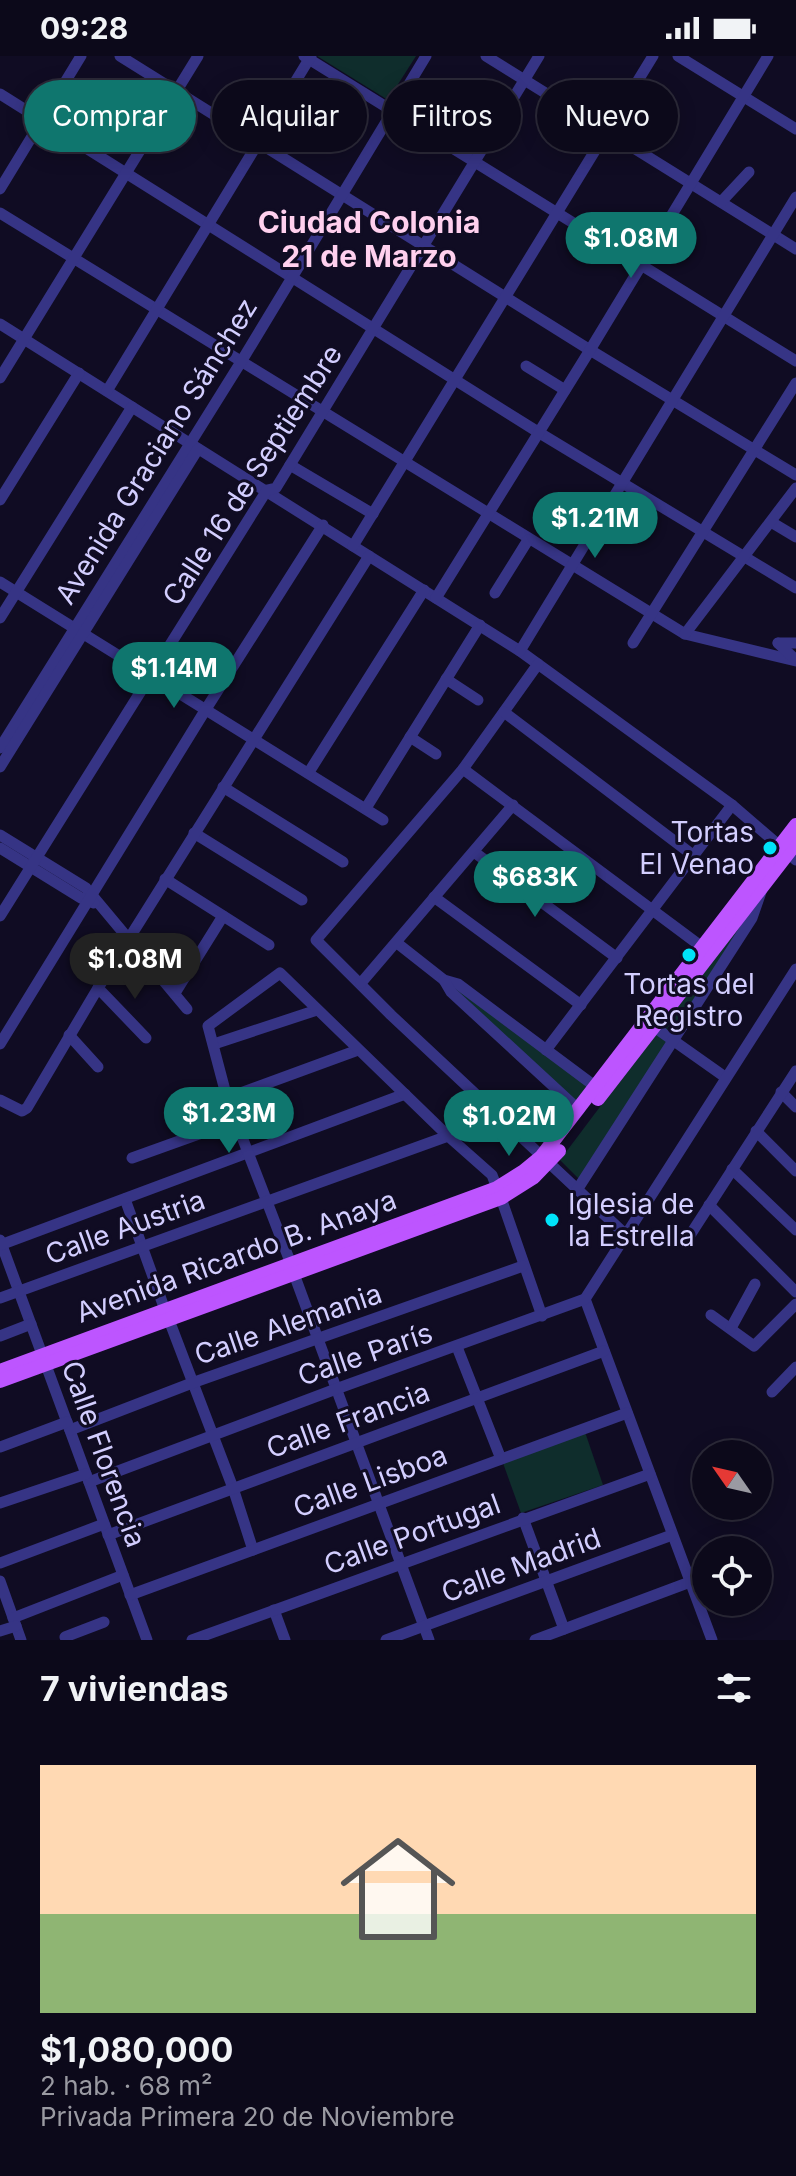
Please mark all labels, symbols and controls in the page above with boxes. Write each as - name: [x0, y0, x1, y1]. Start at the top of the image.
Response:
- text: 09:28: [40, 10, 128, 46]
- chip: Comprar: [24, 80, 196, 152]
- chip: Alquilar: [212, 80, 367, 152]
- chip: Filtros: [383, 80, 521, 152]
- chip: Nuevo: [537, 80, 678, 152]
- district label: Ciudad Colonia 21 de Marzo: [258, 204, 480, 274]
- pin: $1.08M: [566, 212, 696, 280]
- text: $1.08M: [584, 222, 678, 253]
- street label: Avenida Graciano Sánchez: [48, 292, 264, 610]
- street label: Calle 16 de Septiembre: [155, 338, 349, 612]
- pin: $1.21M: [530, 492, 660, 560]
- text: $1.21M: [551, 502, 639, 533]
- pin: $1.14M: [109, 642, 239, 710]
- text: $1.14M: [130, 652, 218, 683]
- place label: Tortas El Venao: [639, 815, 754, 881]
- marker: Tortas El Venao: [761, 839, 779, 857]
- pin: $683K: [479, 851, 591, 919]
- text: $683K: [492, 861, 578, 892]
- pin: $1.08M: [70, 933, 200, 1001]
- text: $1.08M: [88, 943, 182, 974]
- marker: Tortas del Registro: [680, 946, 698, 964]
- place label: Tortas del Registro: [623, 967, 755, 1033]
- pin: $1.23M: [164, 1087, 294, 1155]
- pin: $1.02M: [444, 1090, 574, 1158]
- text: $1.23M: [182, 1097, 276, 1128]
- text: $1.02M: [462, 1100, 556, 1131]
- street label: Calle Austria: [41, 1182, 209, 1272]
- street label: Avenida Ricardo B. Anaya: [71, 1182, 401, 1330]
- place label: Iglesia de la Estrella: [568, 1187, 695, 1253]
- marker: Iglesia de la Estrella: [543, 1211, 561, 1229]
- street label: Calle Alemania: [190, 1276, 386, 1372]
- street label: Calle París: [293, 1315, 437, 1393]
- street label: Calle Florencia: [55, 1356, 153, 1552]
- street label: Calle Francia: [262, 1375, 434, 1465]
- street label: Calle Lisboa: [288, 1437, 452, 1525]
- north arrow: [692, 1440, 772, 1520]
- map controls: [692, 1440, 772, 1616]
- street label: Calle Portugal: [319, 1486, 505, 1582]
- street label: Calle Madrid: [437, 1520, 605, 1610]
- button: locate: [692, 1536, 772, 1616]
- icon: filters: [712, 1666, 756, 1710]
- text: 7 viviendas: [40, 1668, 229, 1709]
- icon: home: [326, 1817, 470, 1961]
- text: $1,080,000: [40, 2029, 233, 2070]
- text: 2 hab. · 68 m²: [40, 2070, 212, 2101]
- text: Privada Primera 20 de Noviembre: [40, 2101, 455, 2132]

